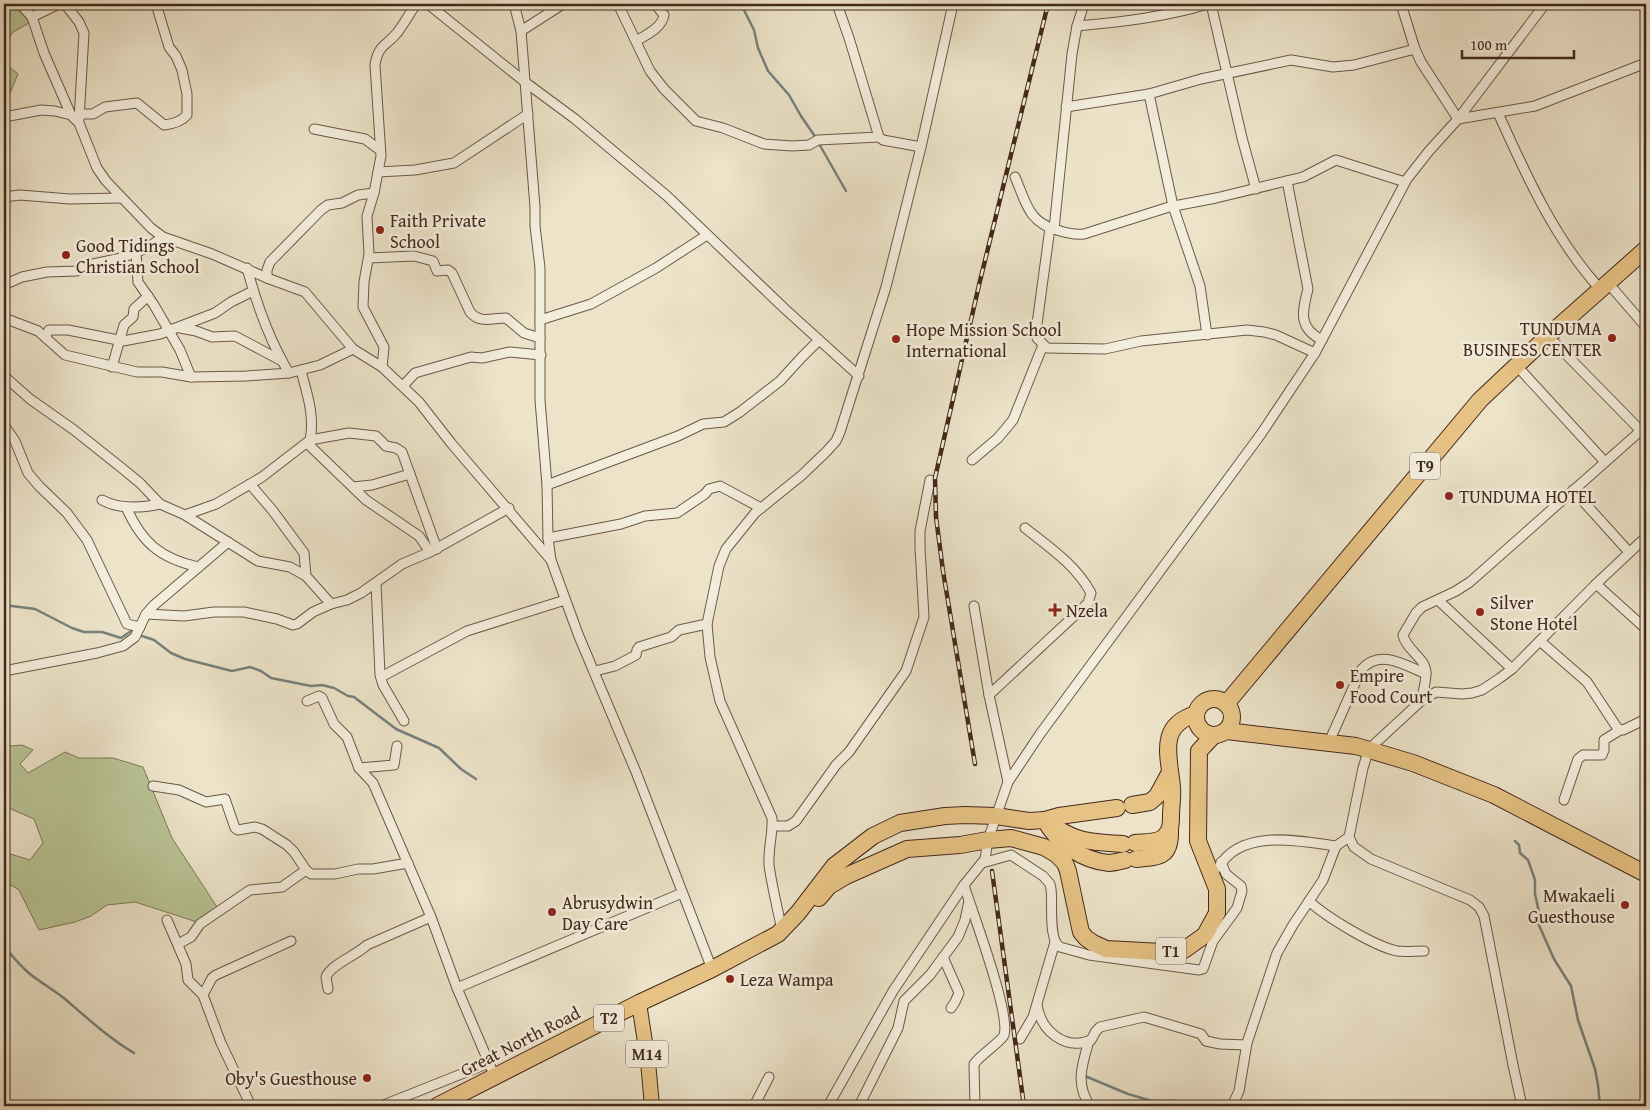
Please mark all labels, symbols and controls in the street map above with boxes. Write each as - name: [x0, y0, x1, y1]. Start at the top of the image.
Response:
- scale bar: [1462, 28, 1575, 60]
- text: 100 m: [1470, 34, 1508, 55]
- place label: Faith Private School: [390, 207, 486, 255]
- marker: Faith Private School: [374, 224, 386, 236]
- place label: Good Tidings Christian School: [76, 232, 200, 280]
- marker: Good Tidings Christian School: [60, 249, 72, 261]
- place label: TUNDUMA BUSINESS CENTER: [1463, 315, 1603, 363]
- place label: Hope Mission School International: [906, 316, 1062, 364]
- marker: TUNDUMA BUSINESS CENTER: [1606, 332, 1618, 344]
- marker: Hope Mission School International: [890, 333, 902, 345]
- road number: T9: [1410, 452, 1440, 480]
- place label: TUNDUMA HOTEL: [1459, 483, 1596, 510]
- marker: TUNDUMA HOTEL: [1443, 490, 1455, 502]
- place label: Silver Stone Hotel: [1490, 589, 1578, 637]
- place label: Nzela: [1066, 597, 1108, 624]
- marker: Nzela: [1048, 603, 1062, 617]
- marker: Silver Stone Hotel: [1474, 606, 1486, 618]
- place label: Empire Food Court: [1350, 662, 1433, 710]
- marker: Empire Food Court: [1334, 679, 1346, 691]
- place label: Mwakaeli Guesthouse: [1528, 882, 1615, 930]
- place label: Abrusydwin Day Care: [562, 889, 653, 937]
- marker: Mwakaeli Guesthouse: [1619, 899, 1631, 911]
- marker: Abrusydwin Day Care: [546, 906, 558, 918]
- road number: T1: [1156, 938, 1186, 964]
- place label: Leza Wampa: [740, 966, 834, 993]
- marker: Leza Wampa: [724, 973, 736, 985]
- street label: Great North Road: [455, 999, 585, 1083]
- road number: T2: [594, 1004, 624, 1032]
- road number: M14: [626, 1040, 668, 1068]
- place label: Oby's Guesthouse: [225, 1065, 357, 1092]
- marker: Oby's Guesthouse: [361, 1072, 373, 1084]

